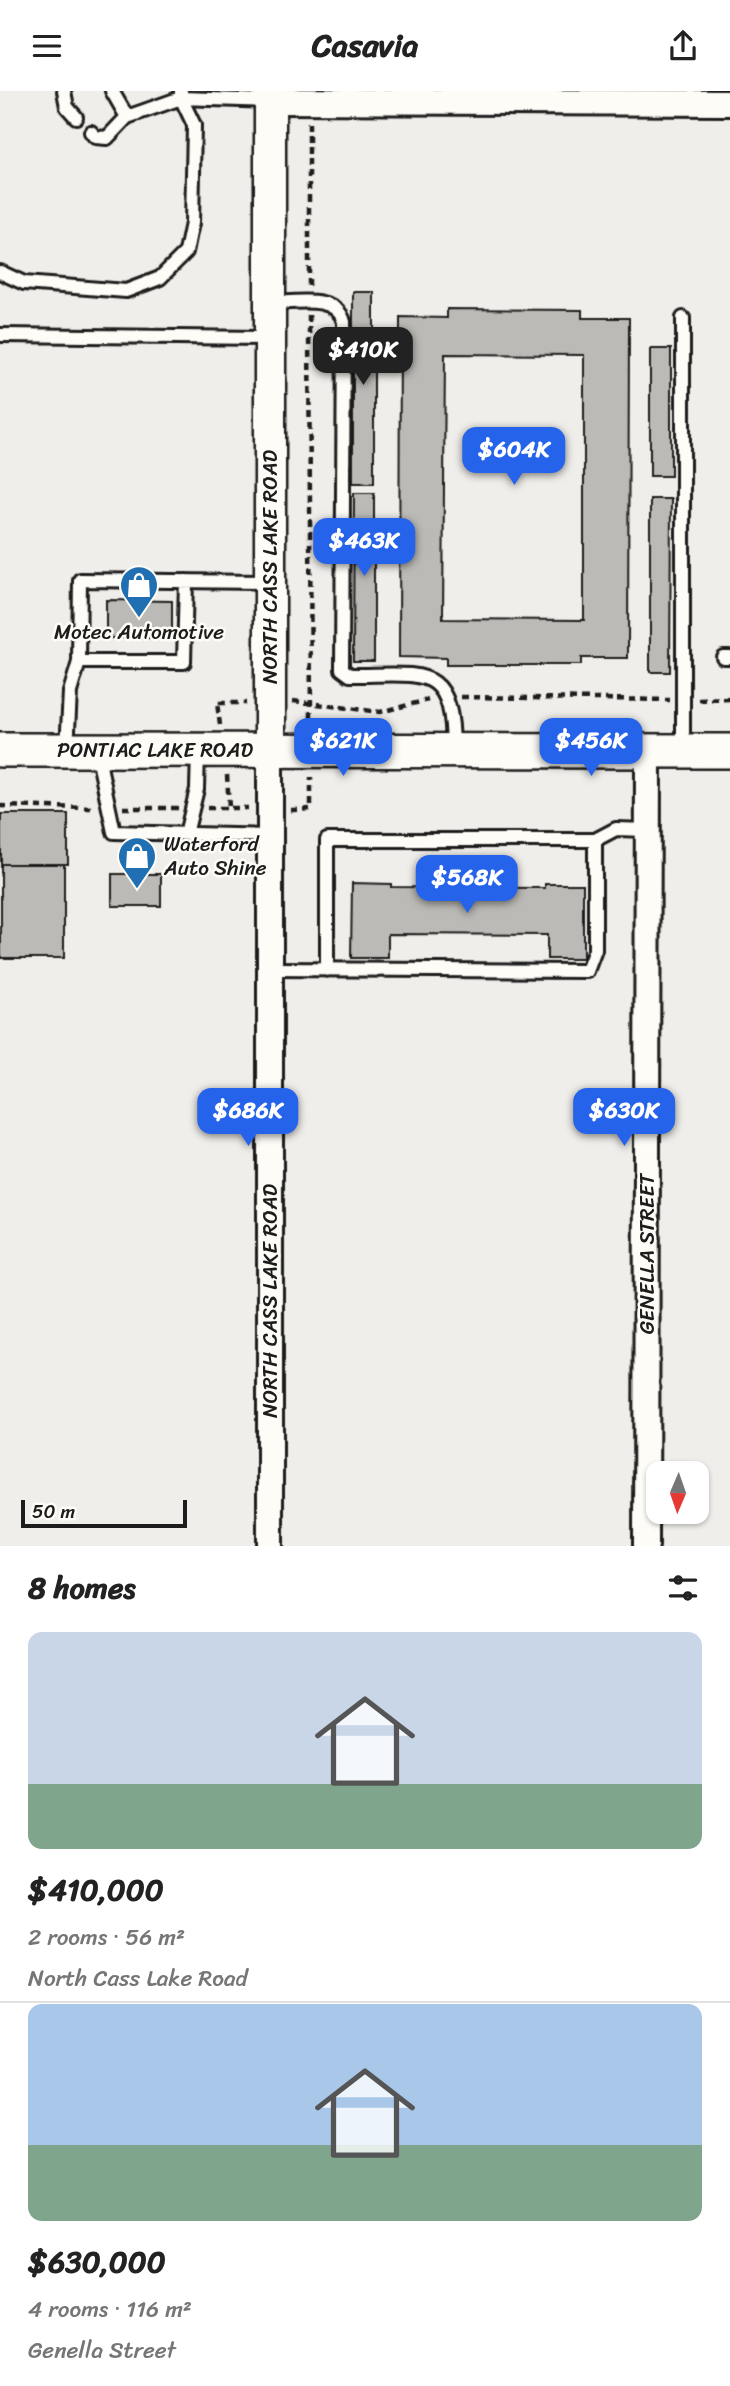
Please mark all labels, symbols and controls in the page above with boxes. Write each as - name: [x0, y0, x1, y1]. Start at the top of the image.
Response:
- text: Casavia: [312, 17, 418, 74]
- icon: menu: [28, 27, 66, 65]
- icon: share: [664, 27, 702, 65]
- pin: $410K: [314, 327, 412, 387]
- text: $410K: [329, 329, 397, 370]
- pin: $604K: [465, 427, 563, 487]
- text: $604K: [478, 429, 550, 470]
- street label: NORTH CASS LAKE ROAD: [251, 450, 289, 684]
- pin: $463K: [315, 519, 413, 578]
- text: $463K: [329, 520, 399, 561]
- shop icon: Motec Automotive: [118, 564, 160, 619]
- place label: Motec Automotive: [54, 613, 224, 651]
- pin: $621K: [294, 719, 392, 778]
- pin: $456K: [542, 719, 640, 778]
- text: $621K: [310, 720, 376, 761]
- text: $456K: [556, 720, 626, 761]
- street label: PONTIAC LAKE ROAD: [57, 731, 254, 769]
- place label: Waterford Auto Shine: [163, 825, 267, 887]
- shop icon: Waterford Auto Shine: [116, 835, 158, 890]
- pin: $568K: [418, 855, 516, 915]
- text: $568K: [432, 857, 502, 898]
- pin: $686K: [199, 1089, 297, 1148]
- pin: $630K: [575, 1089, 673, 1148]
- text: $686K: [213, 1090, 283, 1131]
- text: $630K: [589, 1090, 659, 1131]
- street label: GENELLA STREET: [628, 1172, 666, 1334]
- street label: NORTH CASS LAKE ROAD: [251, 1184, 289, 1418]
- north arrow: [646, 1461, 709, 1524]
- map controls: [646, 1461, 709, 1524]
- text: 50 m: [32, 1495, 75, 1528]
- scale bar: [21, 1497, 187, 1529]
- text: 8 homes: [28, 1561, 136, 1615]
- icon: filters: [664, 1569, 702, 1607]
- icon: home: [302, 1678, 428, 1804]
- text: $410,000: [28, 1863, 164, 1917]
- text: 2 rooms · 56 m²: [28, 1917, 185, 1958]
- text: North Cass Lake Road: [28, 1958, 248, 1999]
- icon: home: [302, 2050, 428, 2176]
- text: $630,000: [28, 2235, 166, 2289]
- text: 4 rooms · 116 m²: [28, 2289, 192, 2330]
- text: Genella Street: [28, 2330, 176, 2371]

